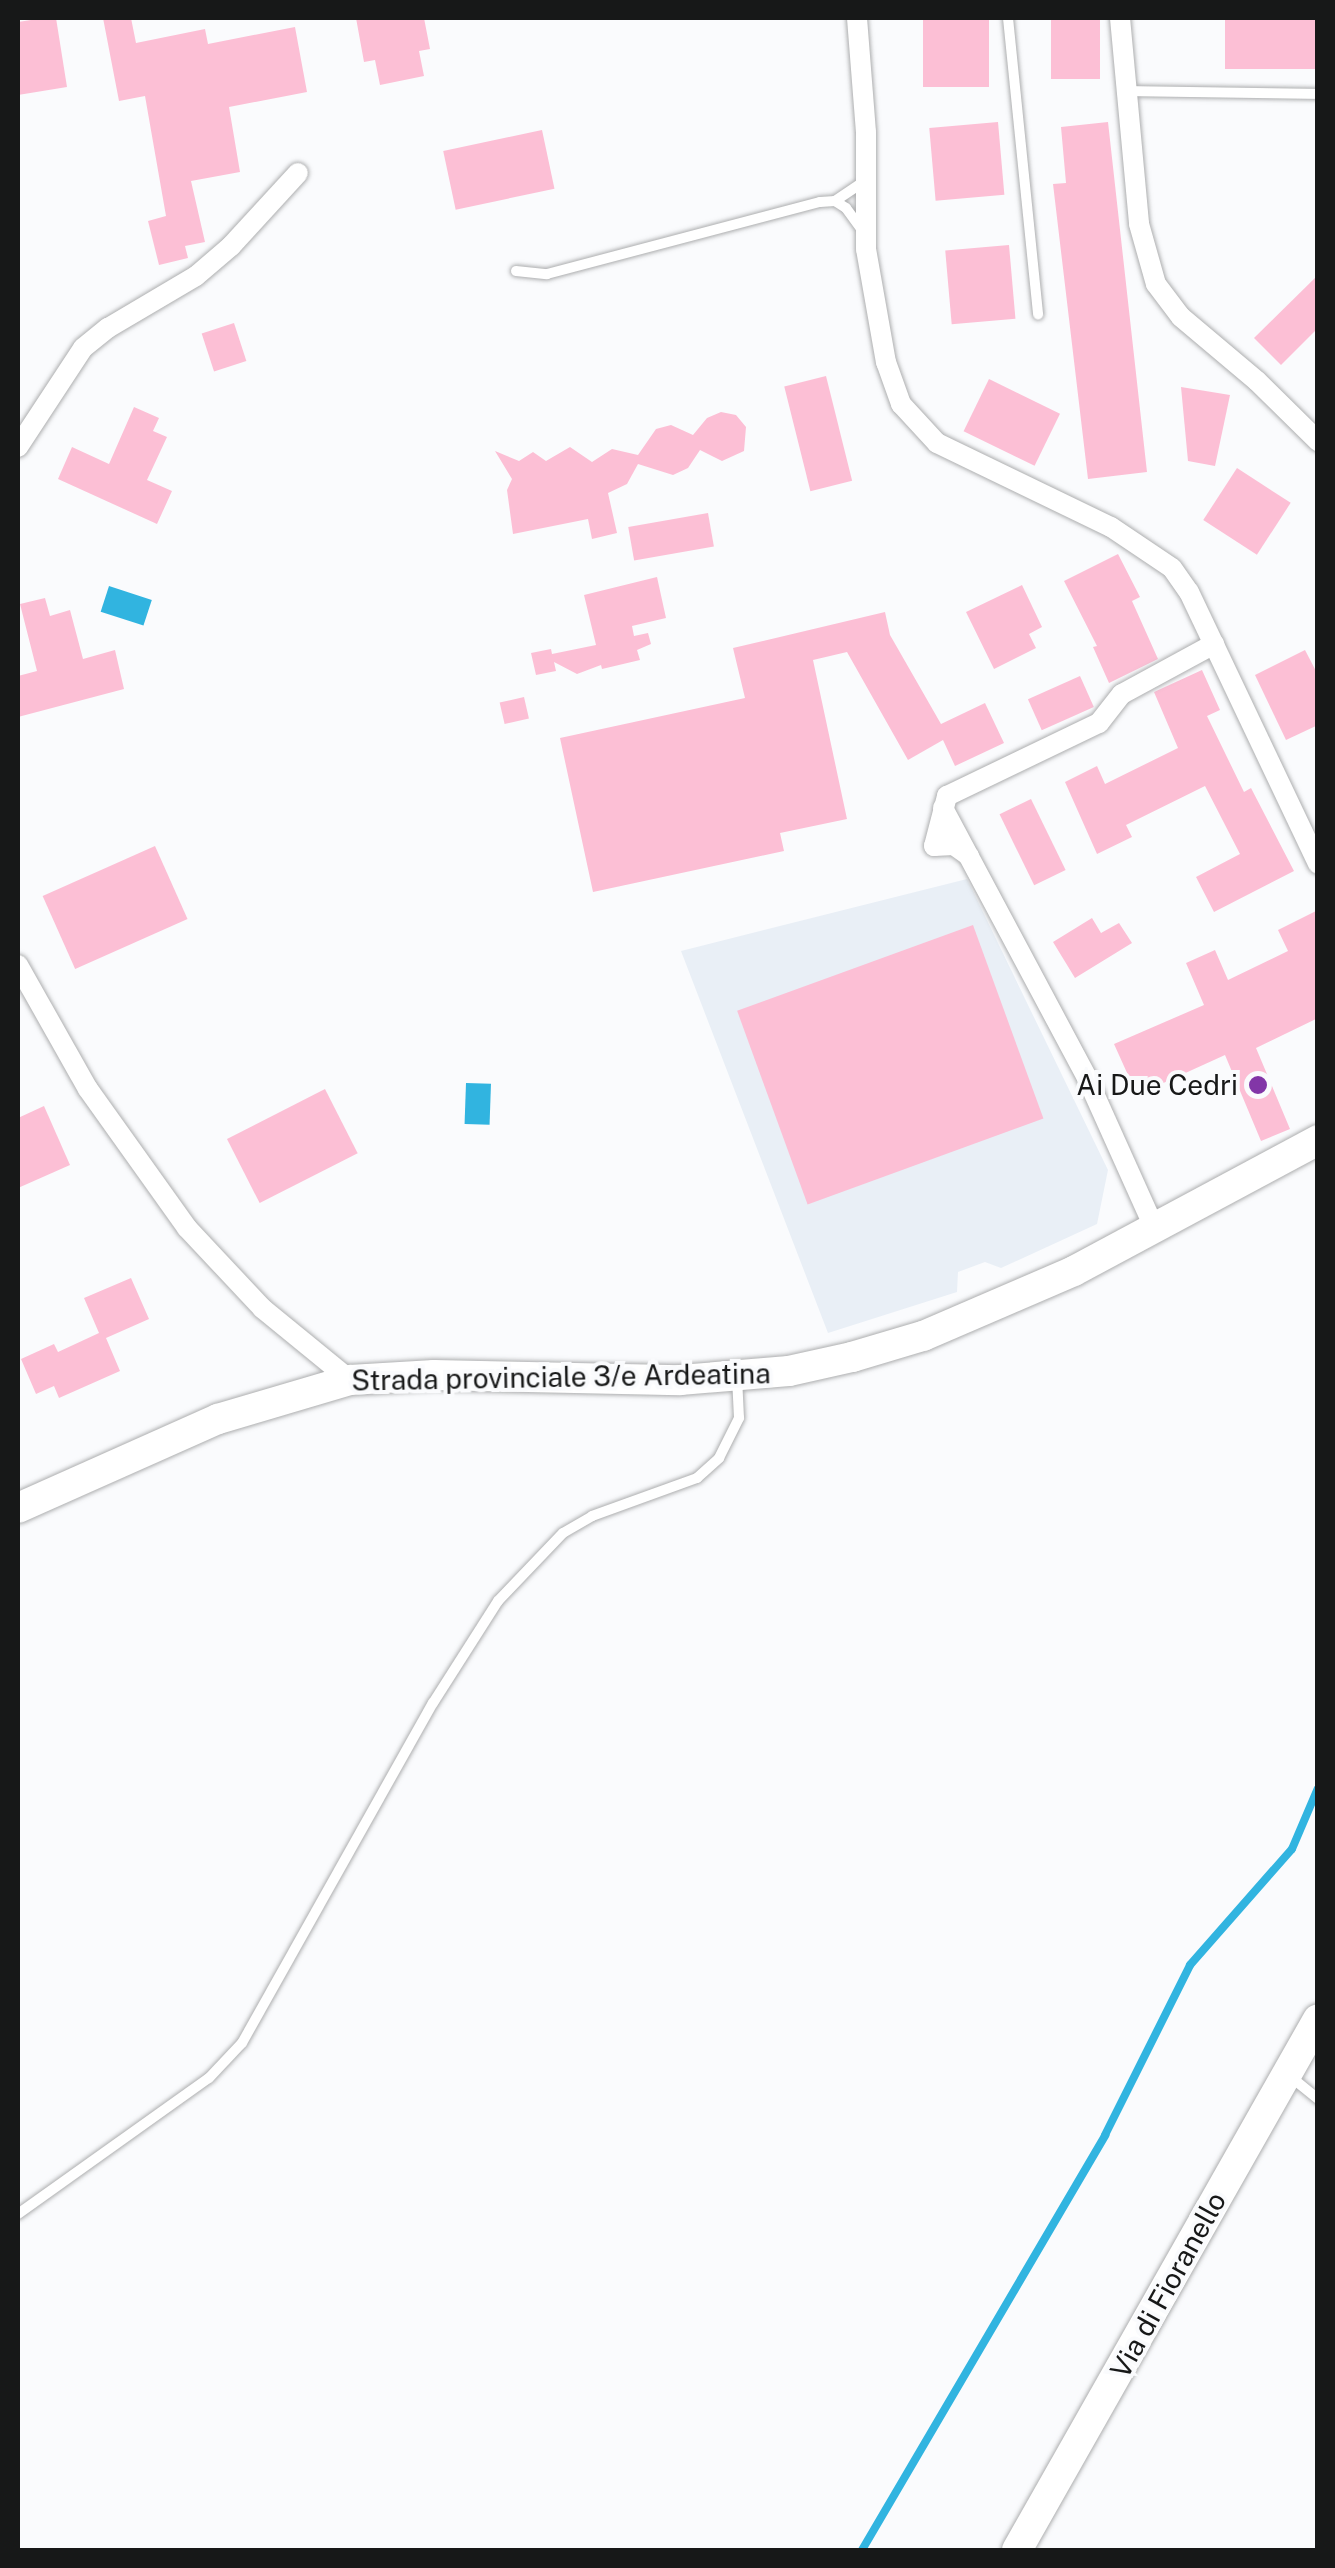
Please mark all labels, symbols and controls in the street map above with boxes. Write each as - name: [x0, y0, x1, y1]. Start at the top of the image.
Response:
- place label: Ai Due Cedri: [1076, 1068, 1238, 1102]
- marker: Ai Due Cedri: [1247, 1074, 1269, 1096]
- street label: Strada provinciale 3/e Ardeatina: [351, 1357, 771, 1397]
- street label: Via di Fioranello: [1103, 2186, 1233, 2384]

